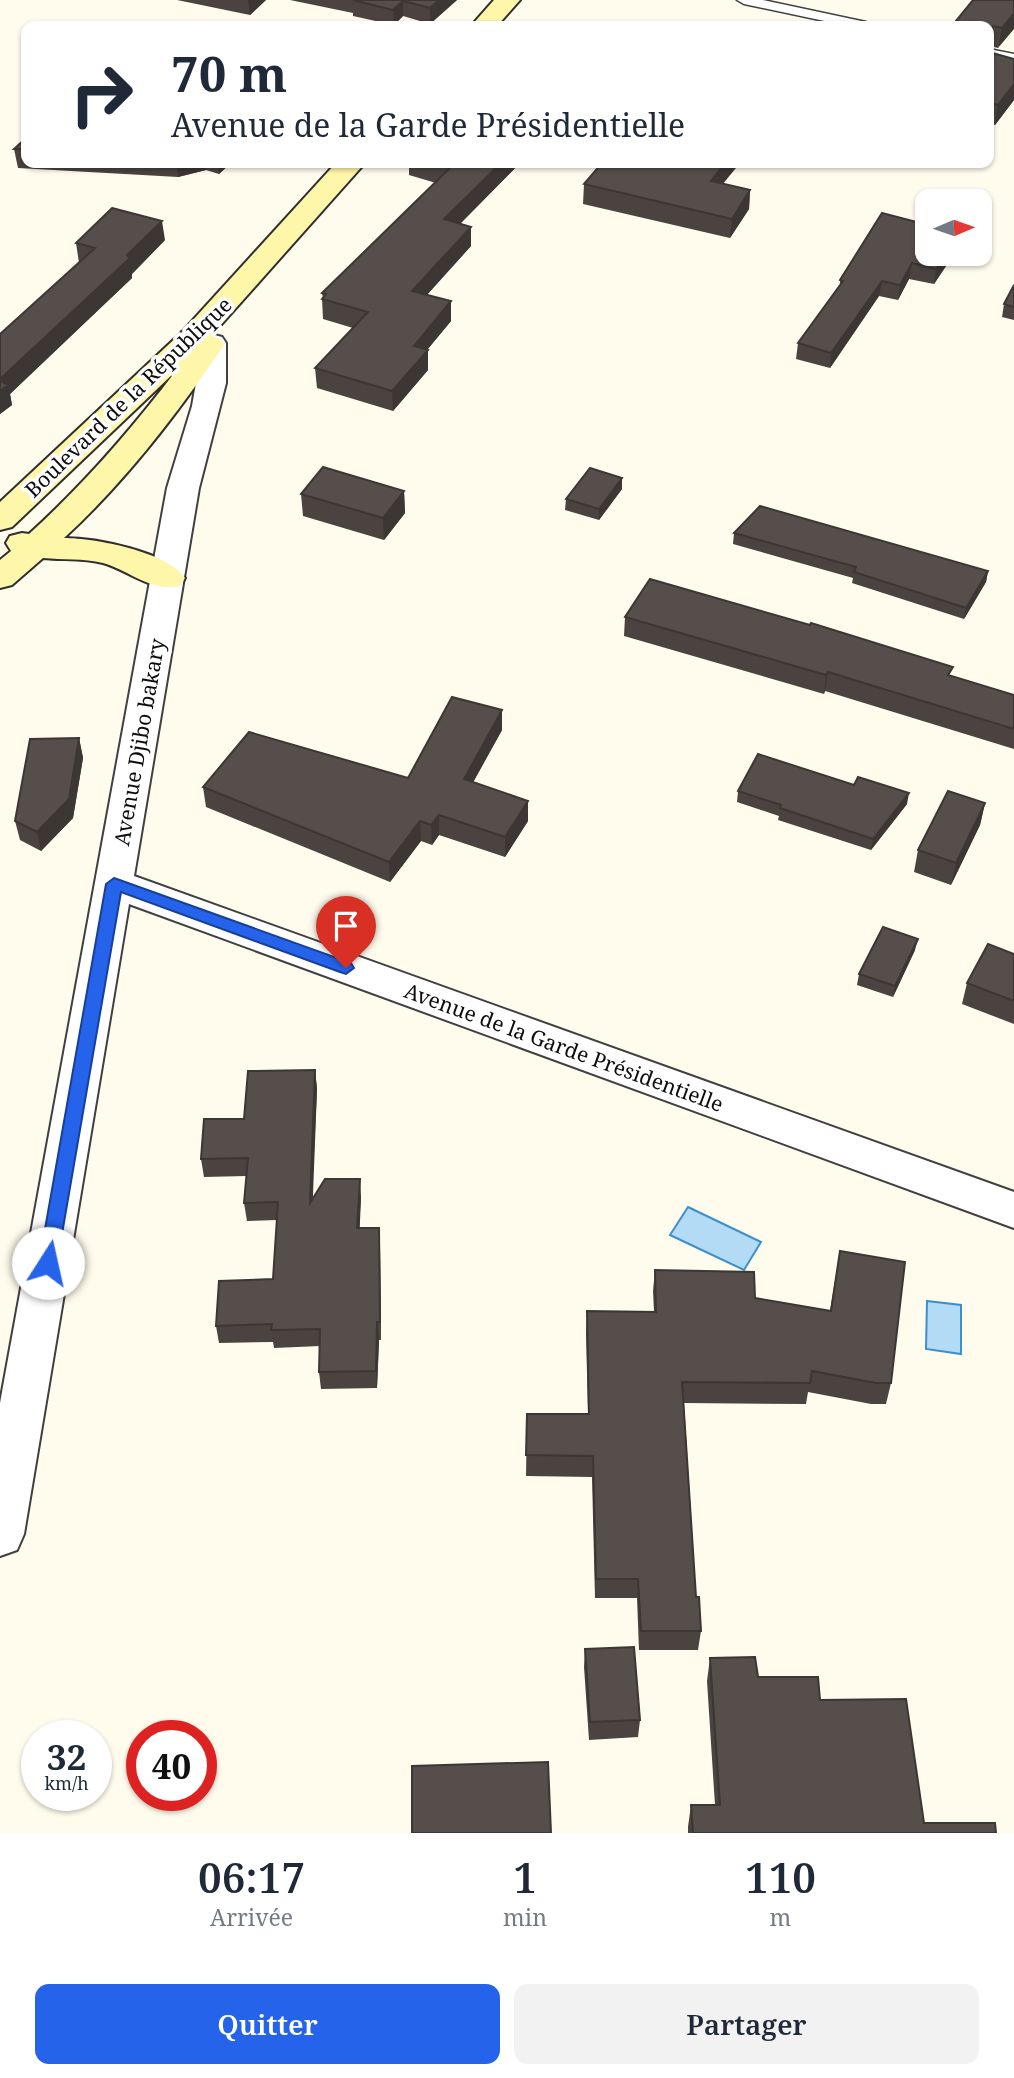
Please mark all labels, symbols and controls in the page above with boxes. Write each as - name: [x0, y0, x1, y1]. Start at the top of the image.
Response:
- text: 70 m: [171, 40, 287, 106]
- icon: right: [56, 49, 147, 140]
- text: Avenue de la Garde Présidentielle: [171, 103, 685, 146]
- north arrow: [915, 189, 992, 266]
- map controls: [915, 189, 992, 266]
- street label: Boulevard de la République: [19, 291, 237, 503]
- street label: Avenue Djibo bakary: [107, 636, 171, 848]
- pin: [316, 896, 376, 968]
- icon: arrive: [327, 907, 365, 945]
- street label: Avenue de la Garde Présidentielle: [401, 976, 727, 1118]
- position arrow: [11, 1226, 85, 1300]
- speed limit sign: 40: [126, 1720, 217, 1811]
- text: 32: [47, 1733, 86, 1780]
- text: km/h: [44, 1771, 89, 1795]
- text: 06:17: [198, 1848, 305, 1905]
- text: 1: [513, 1848, 537, 1905]
- text: 110: [745, 1848, 816, 1905]
- text: Arrivée: [210, 1901, 293, 1933]
- text: min: [503, 1901, 547, 1933]
- text: m: [770, 1901, 791, 1933]
- button: Quitter: [35, 1984, 500, 2064]
- button: Partager: [514, 1984, 979, 2064]

